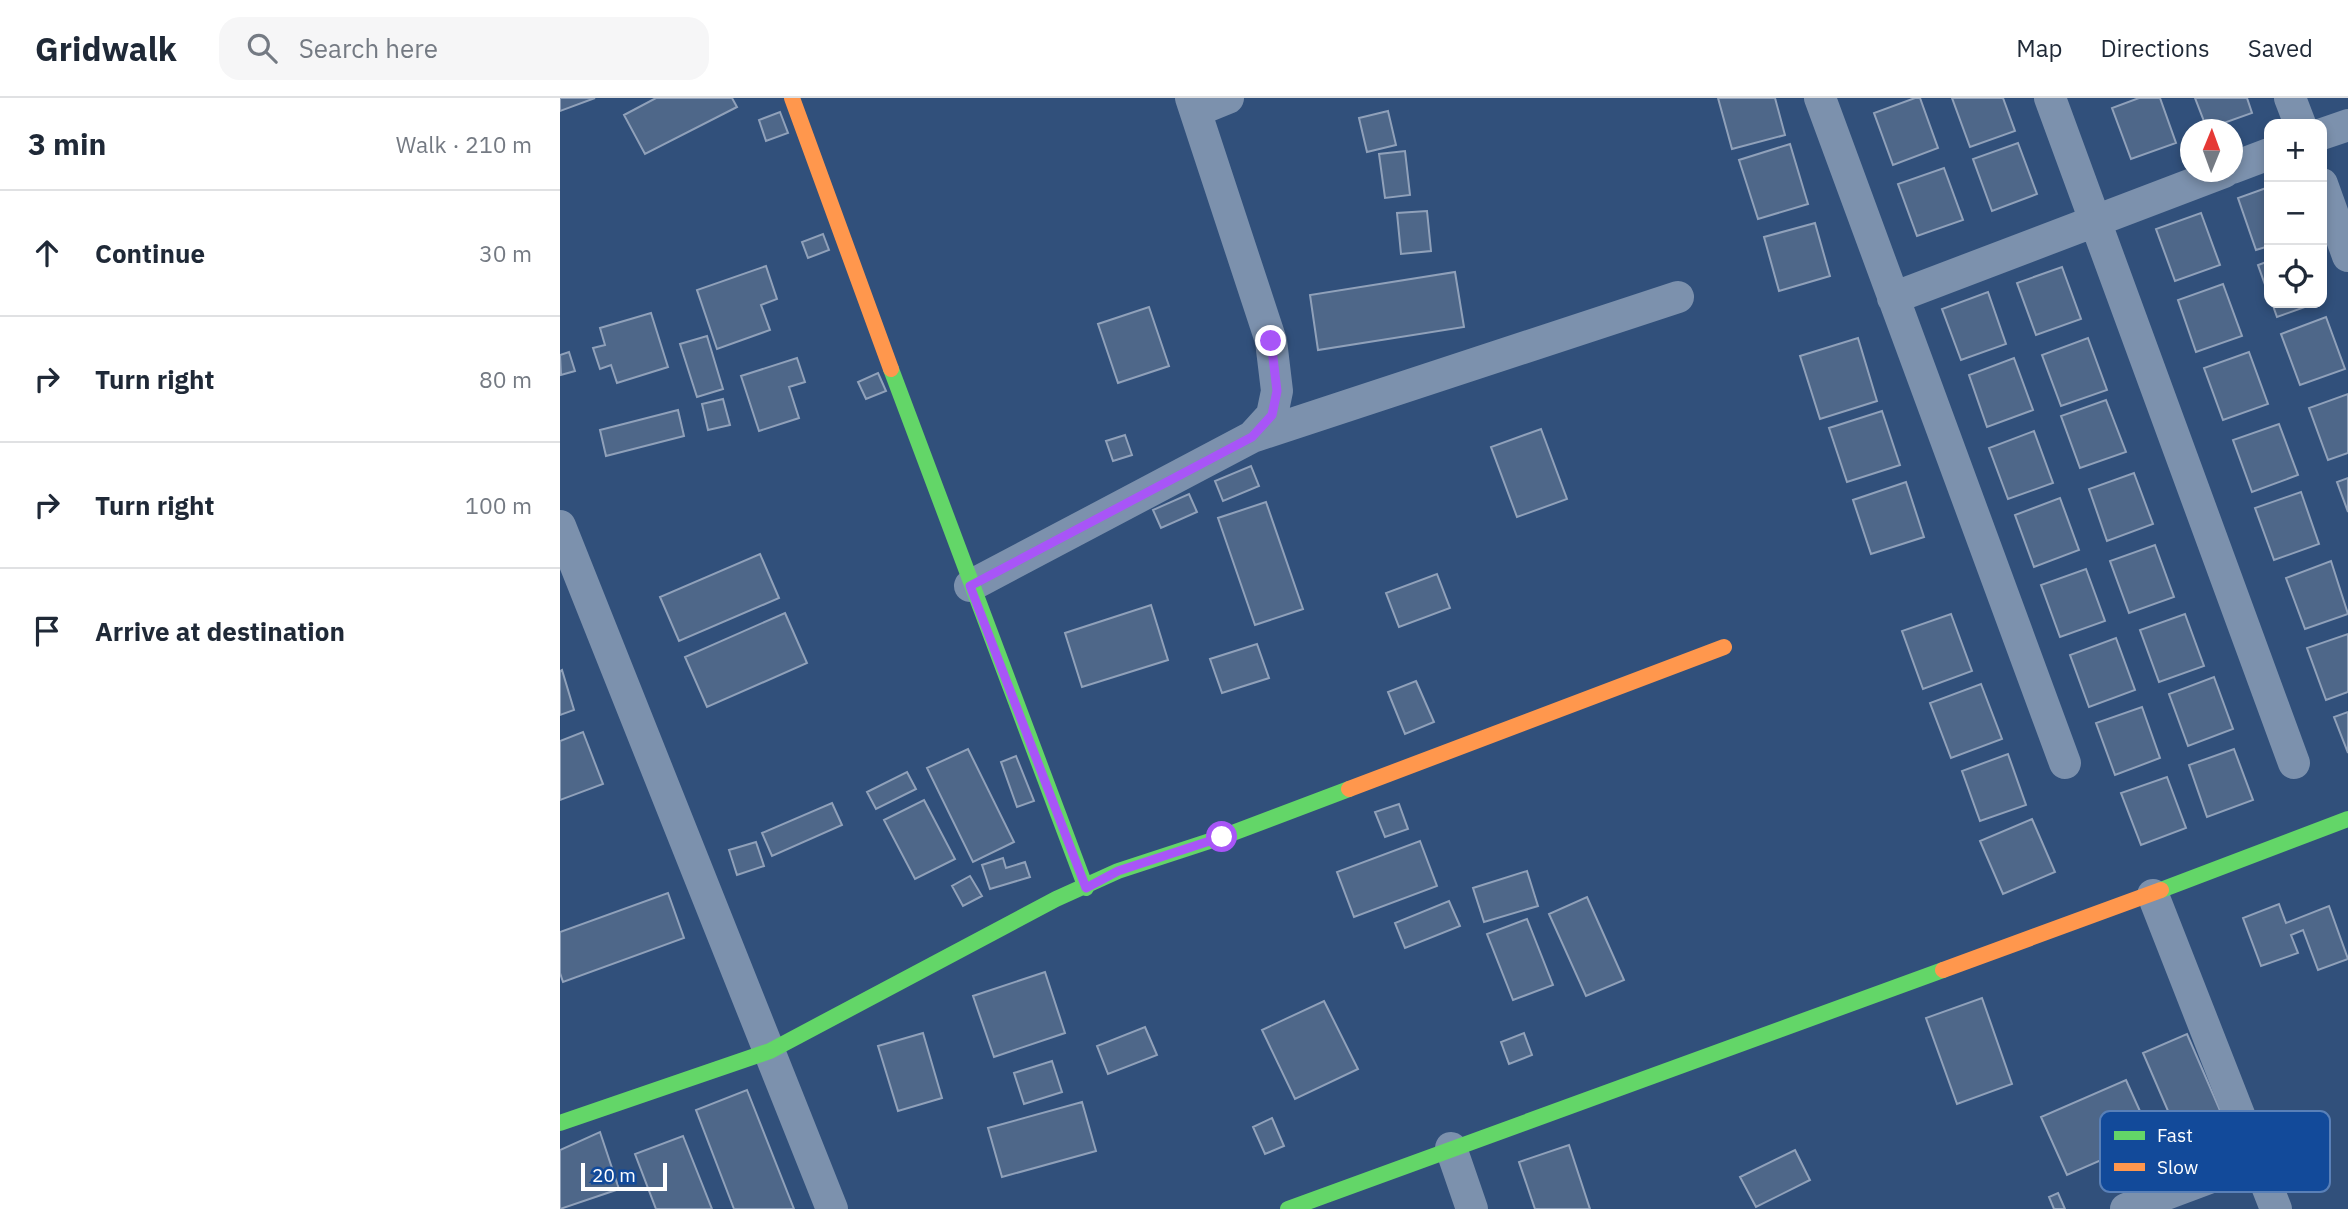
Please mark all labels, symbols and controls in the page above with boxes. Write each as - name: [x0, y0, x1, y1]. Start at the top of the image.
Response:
- search box: [219, 17, 709, 80]
- text: Gridwalk: [35, 27, 177, 70]
- icon: search: [243, 29, 281, 67]
- text: Search here: [299, 31, 438, 65]
- text: Map: [2016, 32, 2062, 64]
- text: Directions: [2100, 32, 2210, 64]
- text: Saved: [2248, 32, 2313, 64]
- north arrow: [2180, 119, 2243, 182]
- map controls: [2264, 119, 2327, 308]
- button: +: [2264, 119, 2327, 182]
- text: 3 min: [28, 124, 106, 163]
- text: Walk · 210 m: [396, 129, 532, 159]
- button: −: [2264, 182, 2327, 245]
- icon: ahead: [28, 234, 66, 272]
- text: Continue: [95, 236, 205, 270]
- text: 30 m: [479, 238, 532, 268]
- button: locate: [2264, 245, 2327, 308]
- route end: [1255, 325, 1286, 356]
- icon: right: [28, 360, 66, 398]
- text: Turn right: [95, 362, 214, 396]
- text: 80 m: [479, 364, 532, 394]
- icon: right: [28, 486, 66, 524]
- text: Turn right: [95, 488, 214, 522]
- text: 100 m: [465, 490, 532, 520]
- icon: arrive: [28, 612, 66, 650]
- text: Arrive at destination: [95, 614, 345, 648]
- route start: [1206, 821, 1237, 852]
- legend: [2100, 1111, 2330, 1192]
- text: Fast: [2157, 1123, 2193, 1147]
- text: Slow: [2157, 1155, 2198, 1179]
- scale bar: [581, 1160, 667, 1192]
- text: 20 m: [592, 1163, 636, 1187]

